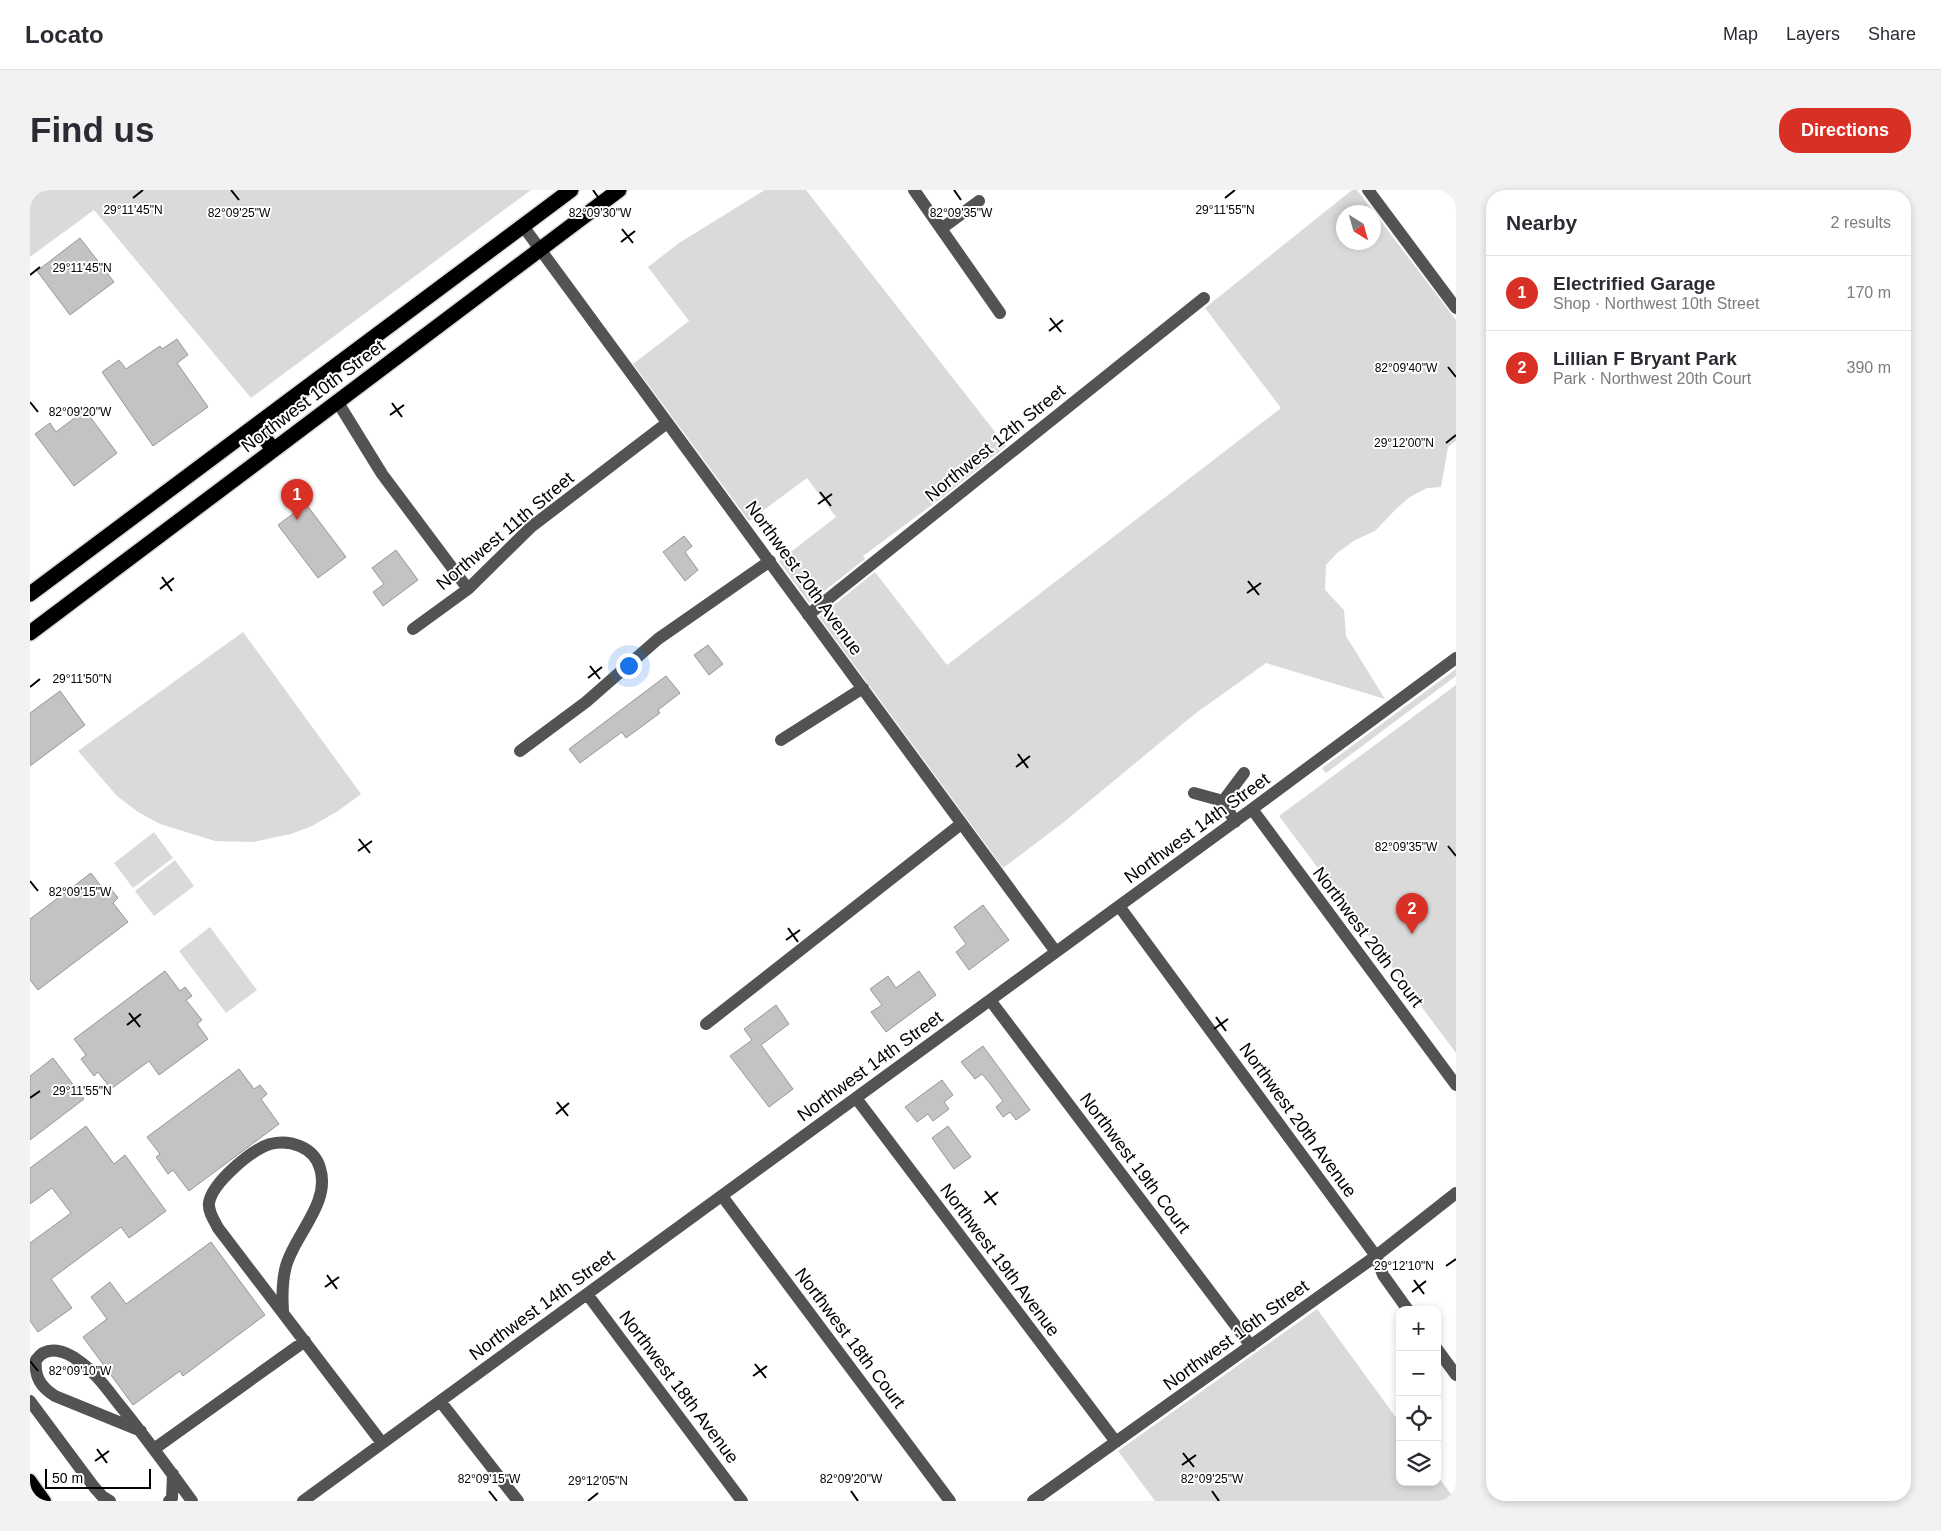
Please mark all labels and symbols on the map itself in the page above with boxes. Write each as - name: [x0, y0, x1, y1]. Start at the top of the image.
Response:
- text: 29°11'45"N: [103, 203, 163, 217]
- text: 29°11'55"N: [1195, 203, 1255, 217]
- north arrow: [1336, 205, 1381, 250]
- text: 82°09'25"W: [208, 206, 271, 220]
- text: 82°09'30"W: [569, 206, 632, 220]
- text: 82°09'35"W: [930, 206, 993, 220]
- text: 29°11'45"N: [52, 261, 112, 275]
- street label: Northwest 10th Street: [237, 336, 389, 456]
- text: 82°09'40"W: [1375, 361, 1438, 375]
- street label: Northwest 12th Street: [921, 380, 1069, 506]
- text: 82°09'20"W: [49, 405, 112, 419]
- text: 29°12'00"N: [1374, 436, 1434, 450]
- street label: Northwest 11th Street: [432, 468, 578, 594]
- pin: 1: [281, 479, 313, 520]
- street label: Northwest 20th Avenue: [741, 497, 867, 659]
- your location: [616, 653, 642, 679]
- text: 29°11'50"N: [52, 672, 112, 686]
- street label: Northwest 14th Street: [1121, 769, 1273, 887]
- text: 82°09'35"W: [1375, 840, 1438, 854]
- street label: Northwest 20th Court: [1308, 863, 1428, 1011]
- text: 82°09'15"W: [49, 885, 112, 899]
- pin: 2: [1396, 893, 1428, 934]
- street label: Northwest 14th Street: [794, 1007, 946, 1125]
- street label: Northwest 20th Avenue: [1235, 1039, 1361, 1201]
- text: 29°11'55"N: [52, 1084, 112, 1098]
- street label: Northwest 19th Court: [1076, 1089, 1194, 1237]
- street label: Northwest 19th Avenue: [936, 1180, 1064, 1340]
- street label: Northwest 14th Street: [466, 1246, 618, 1364]
- text: 29°12'10"N: [1374, 1259, 1434, 1273]
- street label: Northwest 18th Court: [791, 1264, 909, 1412]
- street label: Northwest 16th Street: [1160, 1276, 1312, 1394]
- street label: Northwest 18th Avenue: [615, 1307, 743, 1467]
- text: 82°09'10"W: [49, 1364, 112, 1378]
- scale bar: [45, 1466, 151, 1489]
- text: 82°09'15"W: [458, 1472, 521, 1486]
- text: 82°09'20"W: [820, 1472, 883, 1486]
- text: 82°09'25"W: [1181, 1472, 1244, 1486]
- text: 29°12'05"N: [568, 1474, 628, 1488]

